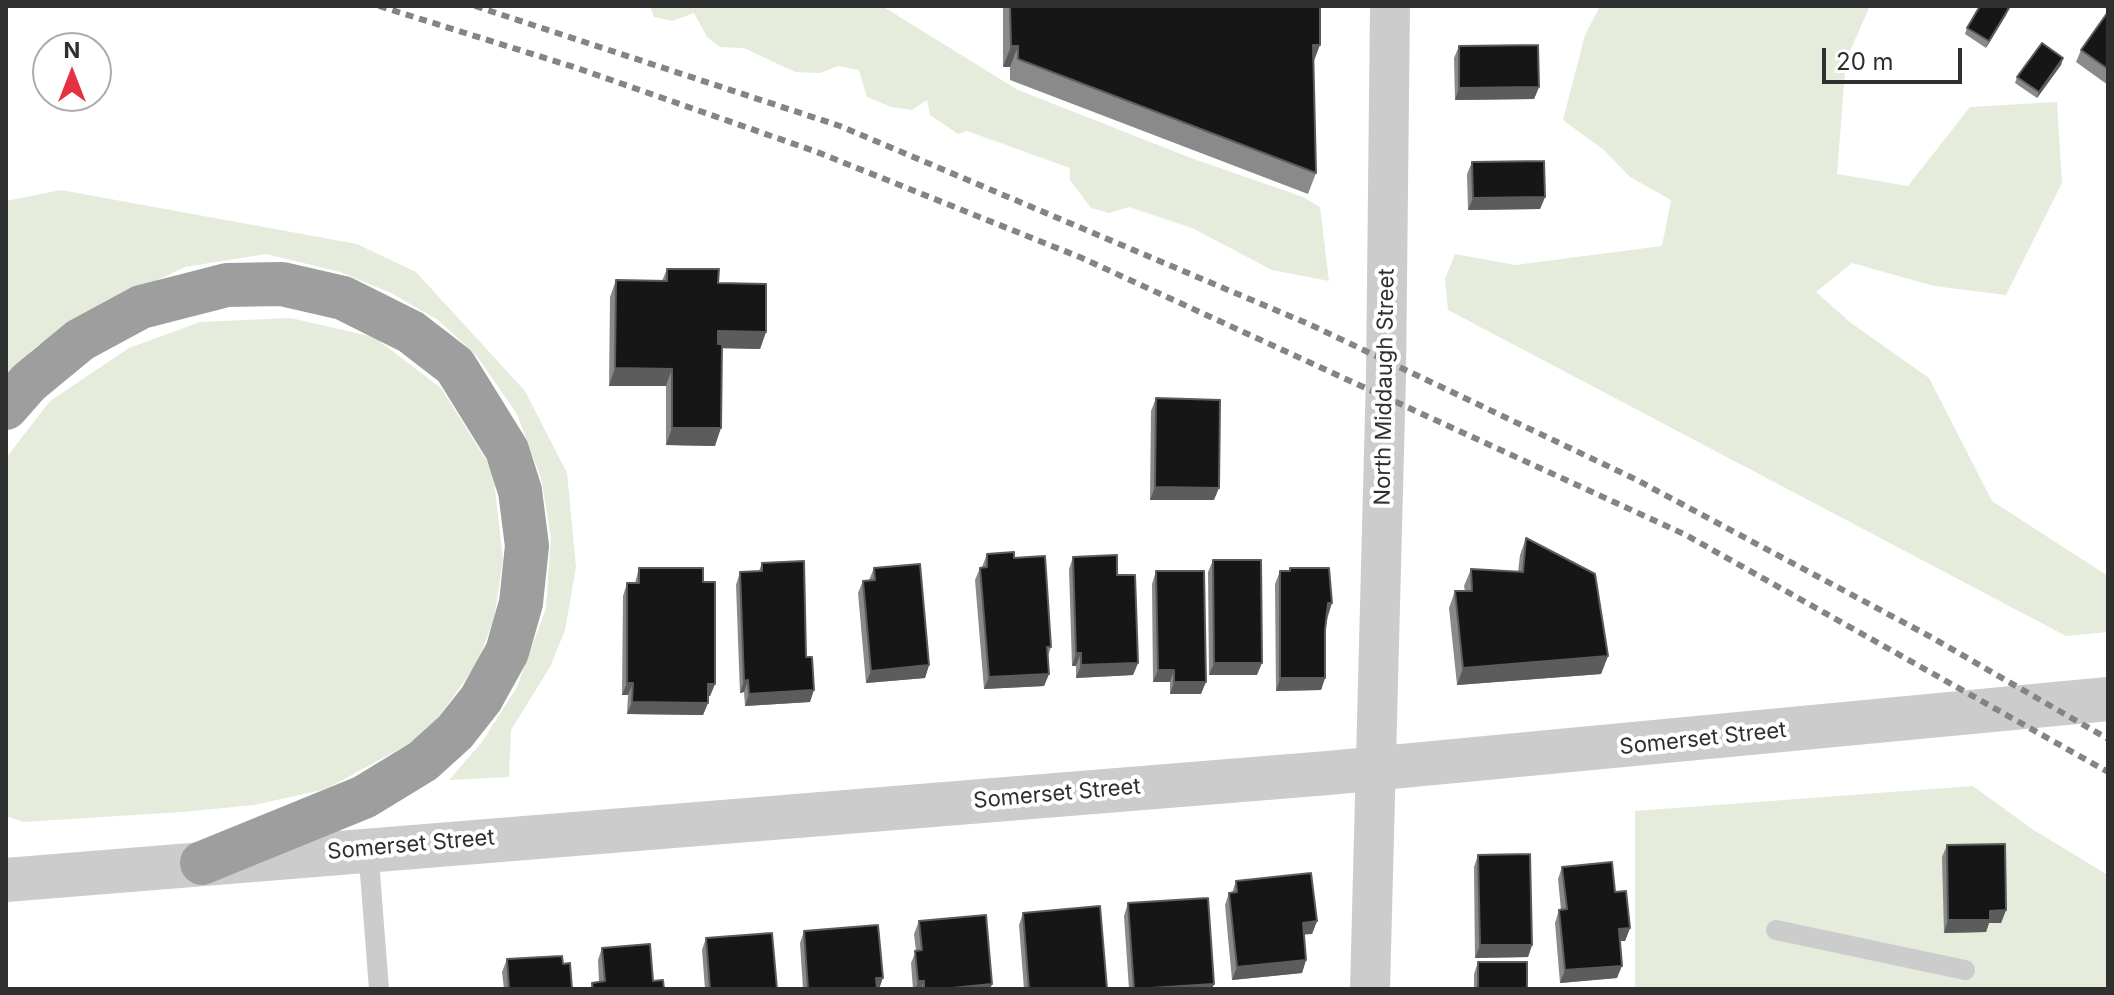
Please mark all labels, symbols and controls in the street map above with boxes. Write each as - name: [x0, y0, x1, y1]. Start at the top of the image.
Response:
- north arrow: [32, 32, 112, 112]
- scale bar: [1826, 32, 1966, 82]
- text: N: [64, 37, 80, 63]
- text: 20 m: [1836, 47, 1894, 76]
- street label: North Middaugh Street: [1370, 268, 1400, 506]
- street label: Somerset Street: [1618, 717, 1788, 761]
- street label: Somerset Street: [972, 774, 1142, 814]
- street label: Somerset Street: [326, 825, 496, 865]

